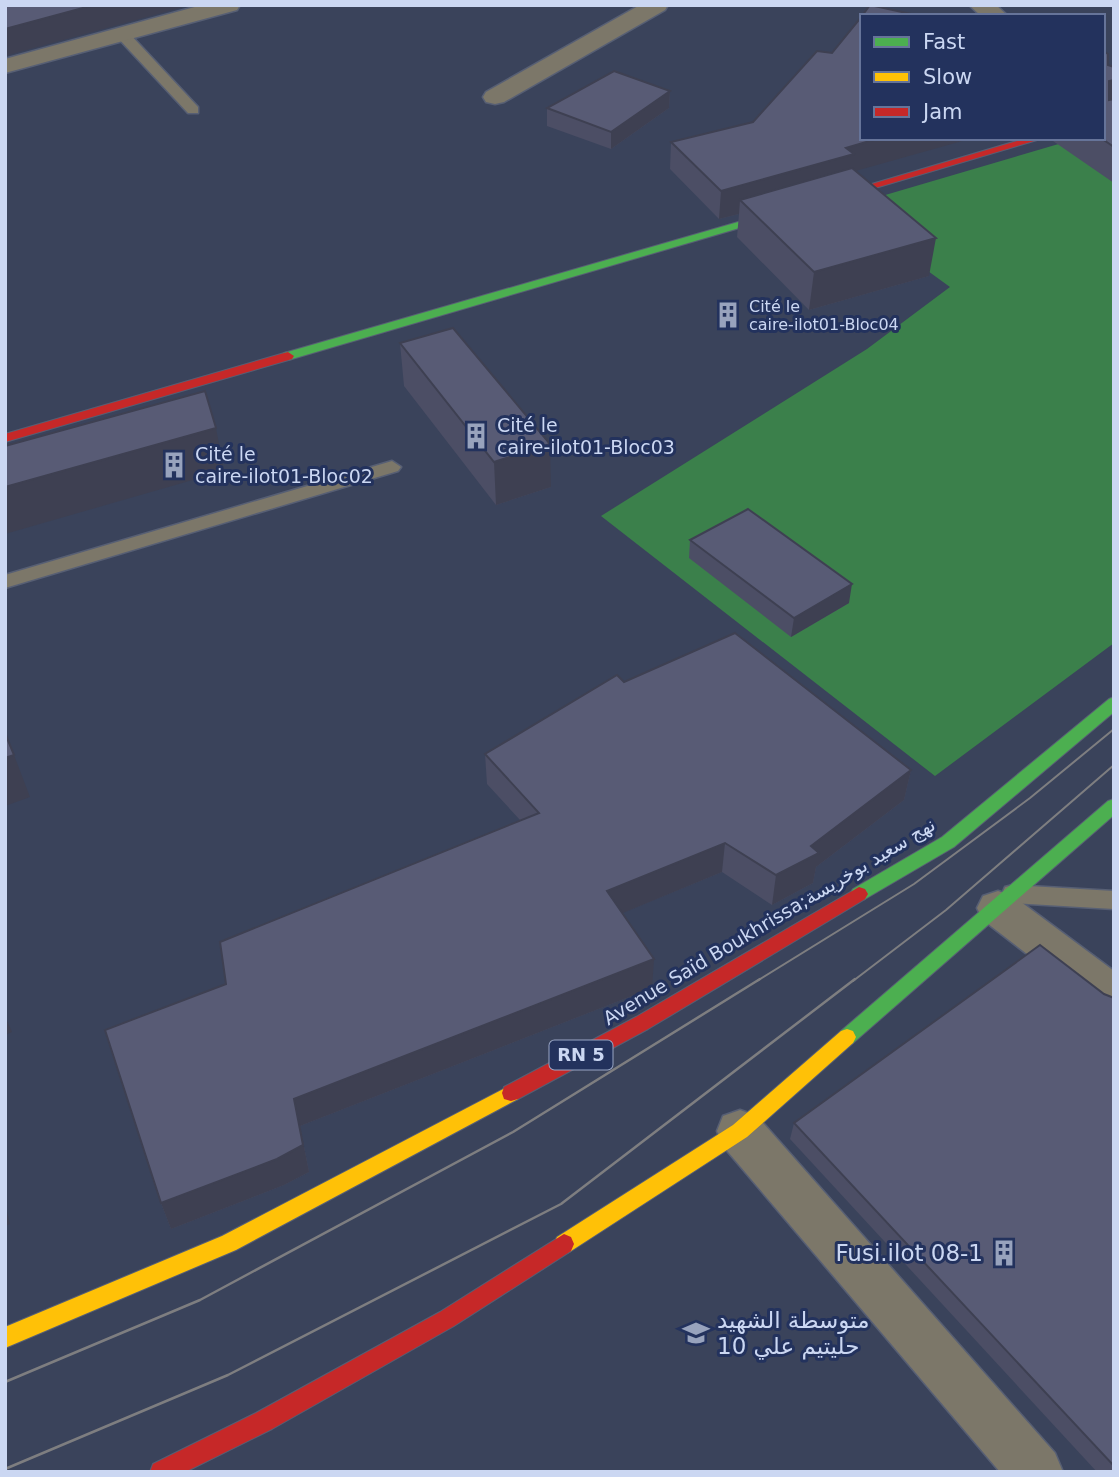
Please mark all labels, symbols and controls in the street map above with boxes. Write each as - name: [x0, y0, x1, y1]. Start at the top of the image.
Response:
- legend: [860, 14, 1105, 140]
- text: Fast: [923, 30, 965, 54]
- text: Slow: [923, 65, 972, 89]
- text: Jam: [921, 100, 963, 124]
- place label: Cité le caire-ilot01-Bloc04: [749, 297, 899, 334]
- building icon: Cité le caire-ilot01-Bloc04: [713, 300, 743, 330]
- place label: Cité le caire-ilot01-Bloc03: [497, 414, 675, 458]
- building icon: Cité le caire-ilot01-Bloc03: [461, 421, 491, 451]
- place label: Cité le caire-ilot01-Bloc02: [195, 443, 373, 487]
- building icon: Cité le caire-ilot01-Bloc02: [159, 450, 189, 480]
- street label: Avenue Saïd Boukhrissa;نهج سعيد بوخريسة: [599, 813, 939, 1030]
- road number: RN 5: [550, 1040, 612, 1070]
- building icon: Fusi.ilot 08-1: [989, 1238, 1019, 1268]
- place label: Fusi.ilot 08-1: [835, 1240, 983, 1266]
- place label: متوسطة الشهيد حليتيم علي 10: [717, 1307, 869, 1360]
- school or university icon: متوسطة الشهيد حليتيم علي 10: [681, 1318, 711, 1348]

